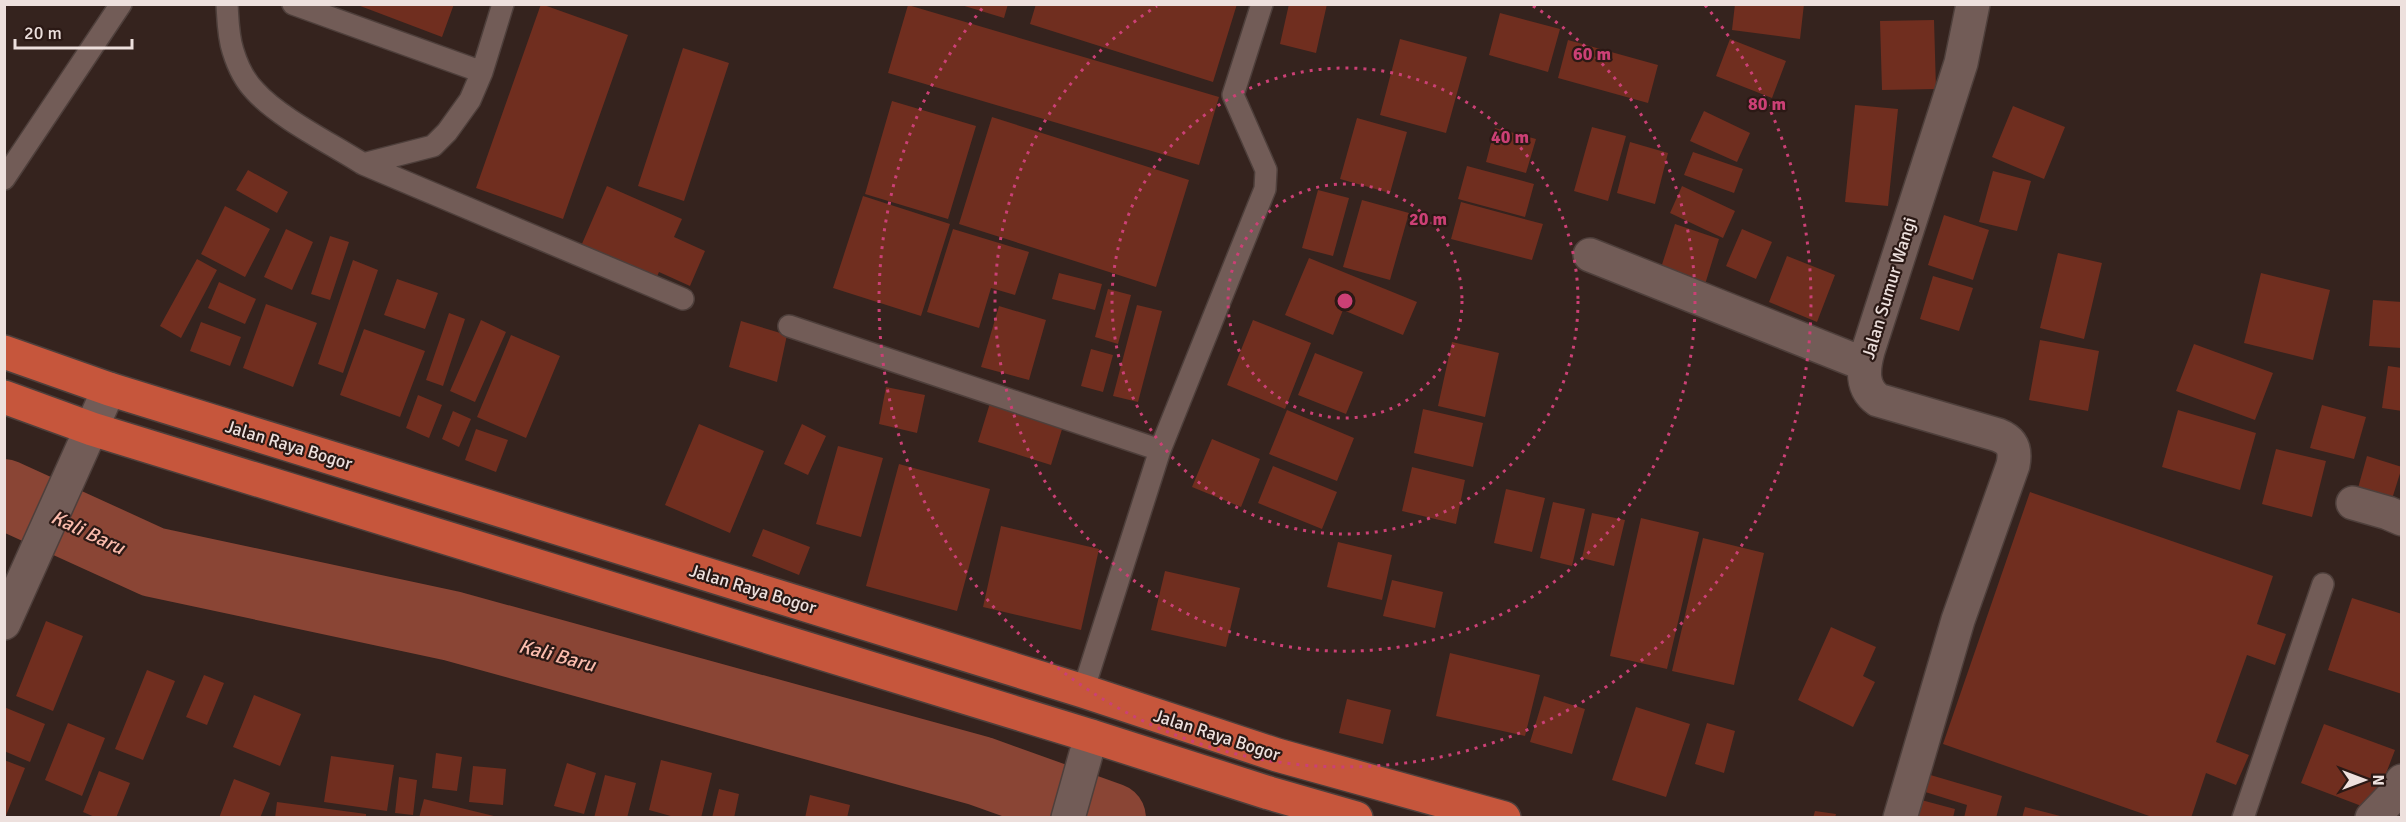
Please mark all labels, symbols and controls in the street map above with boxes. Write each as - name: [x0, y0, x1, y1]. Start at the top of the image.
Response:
- scale bar: [15, 12, 132, 50]
- text: 20 m: [24, 22, 62, 44]
- text: 60 m: [1573, 43, 1611, 65]
- text: 80 m: [1748, 93, 1786, 115]
- text: 40 m: [1491, 126, 1529, 148]
- text: 20 m: [1409, 208, 1447, 230]
- street label: Jalan Sumur Wangi: [1857, 214, 1921, 362]
- centre of rings: [1335, 291, 1355, 311]
- street label: Jalan Raya Bogor: [223, 415, 355, 475]
- water label: Kali Baru: [47, 505, 129, 561]
- street label: Jalan Raya Bogor: [687, 559, 819, 619]
- water label: Kali Baru: [516, 633, 599, 678]
- street label: Jalan Raya Bogor: [1151, 704, 1283, 766]
- north arrow: [2334, 750, 2394, 810]
- text: N: [2368, 774, 2388, 786]

